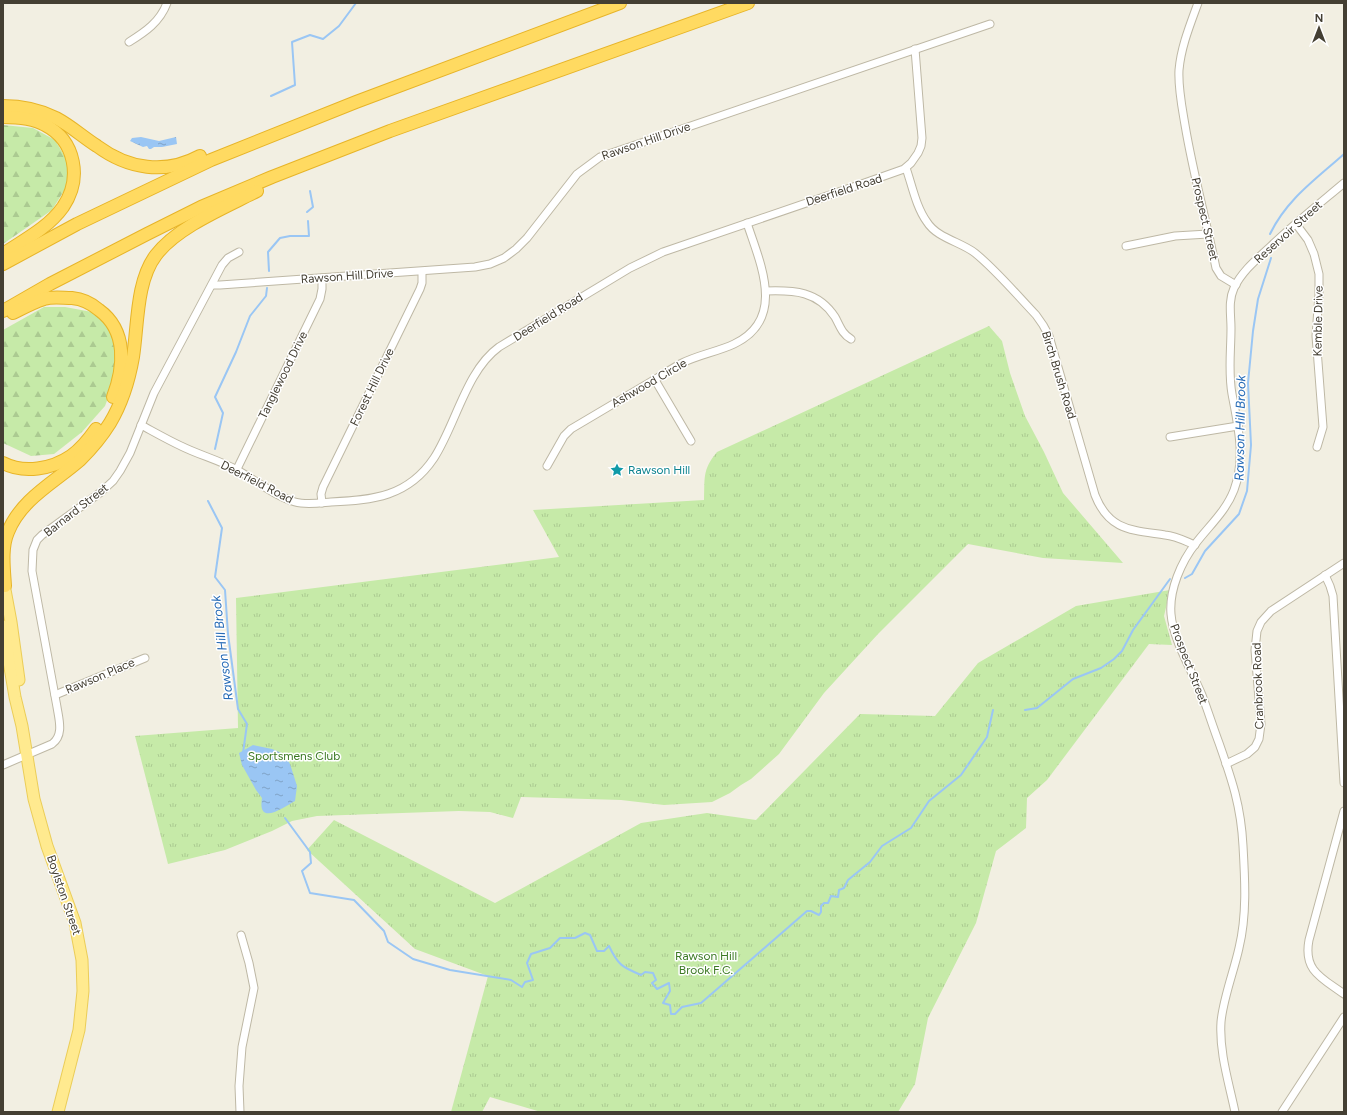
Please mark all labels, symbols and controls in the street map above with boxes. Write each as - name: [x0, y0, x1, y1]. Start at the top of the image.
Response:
- north arrow: [1299, 8, 1339, 48]
- text: N: [1315, 12, 1323, 25]
- street label: Rawson Hill Drive: [600, 119, 693, 163]
- street label: Deerfield Road: [804, 171, 884, 209]
- street label: Prospect Street: [1189, 176, 1221, 262]
- street label: Reservoir Street: [1251, 197, 1325, 266]
- street label: Rawson Hill Drive: [300, 266, 394, 286]
- street label: Kemble Drive: [1310, 285, 1326, 357]
- street label: Deerfield Road: [511, 290, 585, 344]
- street label: Tanglewood Drive: [256, 329, 310, 421]
- street label: Birch Brush Road: [1039, 329, 1079, 421]
- street label: Forest Hill Drive: [347, 345, 397, 428]
- street label: Ashwood Circle: [609, 356, 690, 410]
- water label: Rawson Hill Brook: [1232, 374, 1248, 481]
- street label: Deerfield Road: [218, 458, 296, 506]
- place icon: Rawson Hill: [609, 462, 625, 478]
- place label: Rawson Hill: [628, 463, 690, 477]
- street label: Barnard Street: [41, 480, 111, 540]
- water label: Rawson Hill Brook: [208, 594, 236, 701]
- street label: Prospect Street: [1167, 622, 1211, 706]
- street label: Cranbrook Road: [1249, 642, 1267, 730]
- street label: Rawson Place: [63, 655, 137, 697]
- park label: Sportsmens Club: [248, 749, 340, 763]
- street label: Boylston Street: [44, 853, 84, 937]
- park label: Rawson Hill Brook F.C.: [675, 949, 737, 977]

